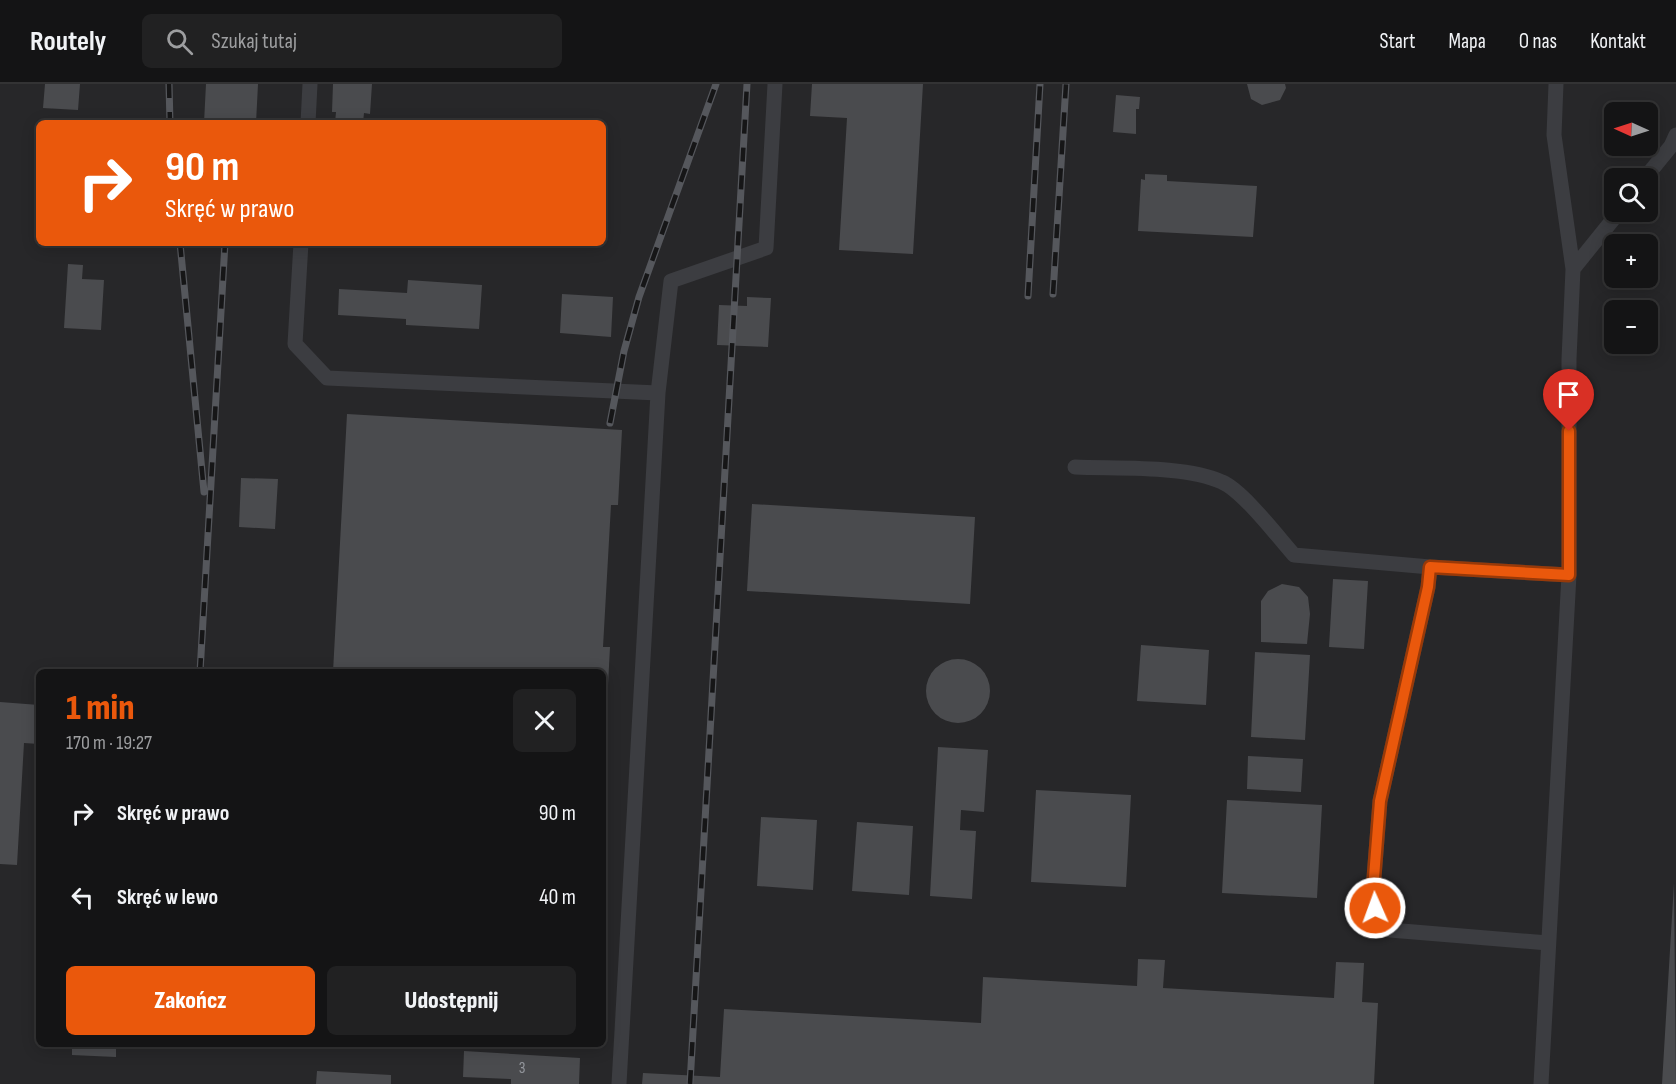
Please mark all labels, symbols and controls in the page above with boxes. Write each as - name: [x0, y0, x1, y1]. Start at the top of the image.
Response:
- search box: [142, 14, 562, 68]
- text: Routely: [30, 25, 106, 58]
- icon: search: [163, 25, 196, 58]
- text: Szukaj tutaj: [211, 28, 297, 55]
- text: Start: [1379, 29, 1416, 54]
- text: Mapa: [1449, 29, 1486, 54]
- text: O nas: [1519, 29, 1557, 54]
- text: Kontakt: [1590, 29, 1646, 54]
- north arrow: [1604, 102, 1658, 156]
- map controls: [1604, 102, 1658, 354]
- text: 90 m: [165, 142, 239, 193]
- icon: right: [66, 144, 144, 222]
- button: search: [1604, 168, 1658, 222]
- text: Skręć w prawo: [165, 193, 295, 225]
- button: +: [1604, 234, 1658, 288]
- button: −: [1604, 300, 1658, 354]
- pin: [1543, 369, 1594, 431]
- icon: arrive: [1552, 378, 1585, 411]
- text: 1 min: [66, 687, 134, 730]
- button: close: [513, 689, 576, 752]
- text: 170 m · 19:27: [66, 731, 152, 755]
- icon: right: [66, 797, 99, 830]
- text: Skręć w prawo: [117, 800, 229, 827]
- text: 90 m: [539, 800, 576, 827]
- position arrow: [1343, 876, 1407, 940]
- icon: left: [66, 881, 99, 914]
- text: Skręć w lewo: [117, 884, 218, 911]
- text: 40 m: [539, 884, 576, 911]
- button: Zakończ: [66, 966, 315, 1035]
- button: Udostępnij: [327, 966, 576, 1035]
- house number: 3: [519, 1059, 525, 1078]

